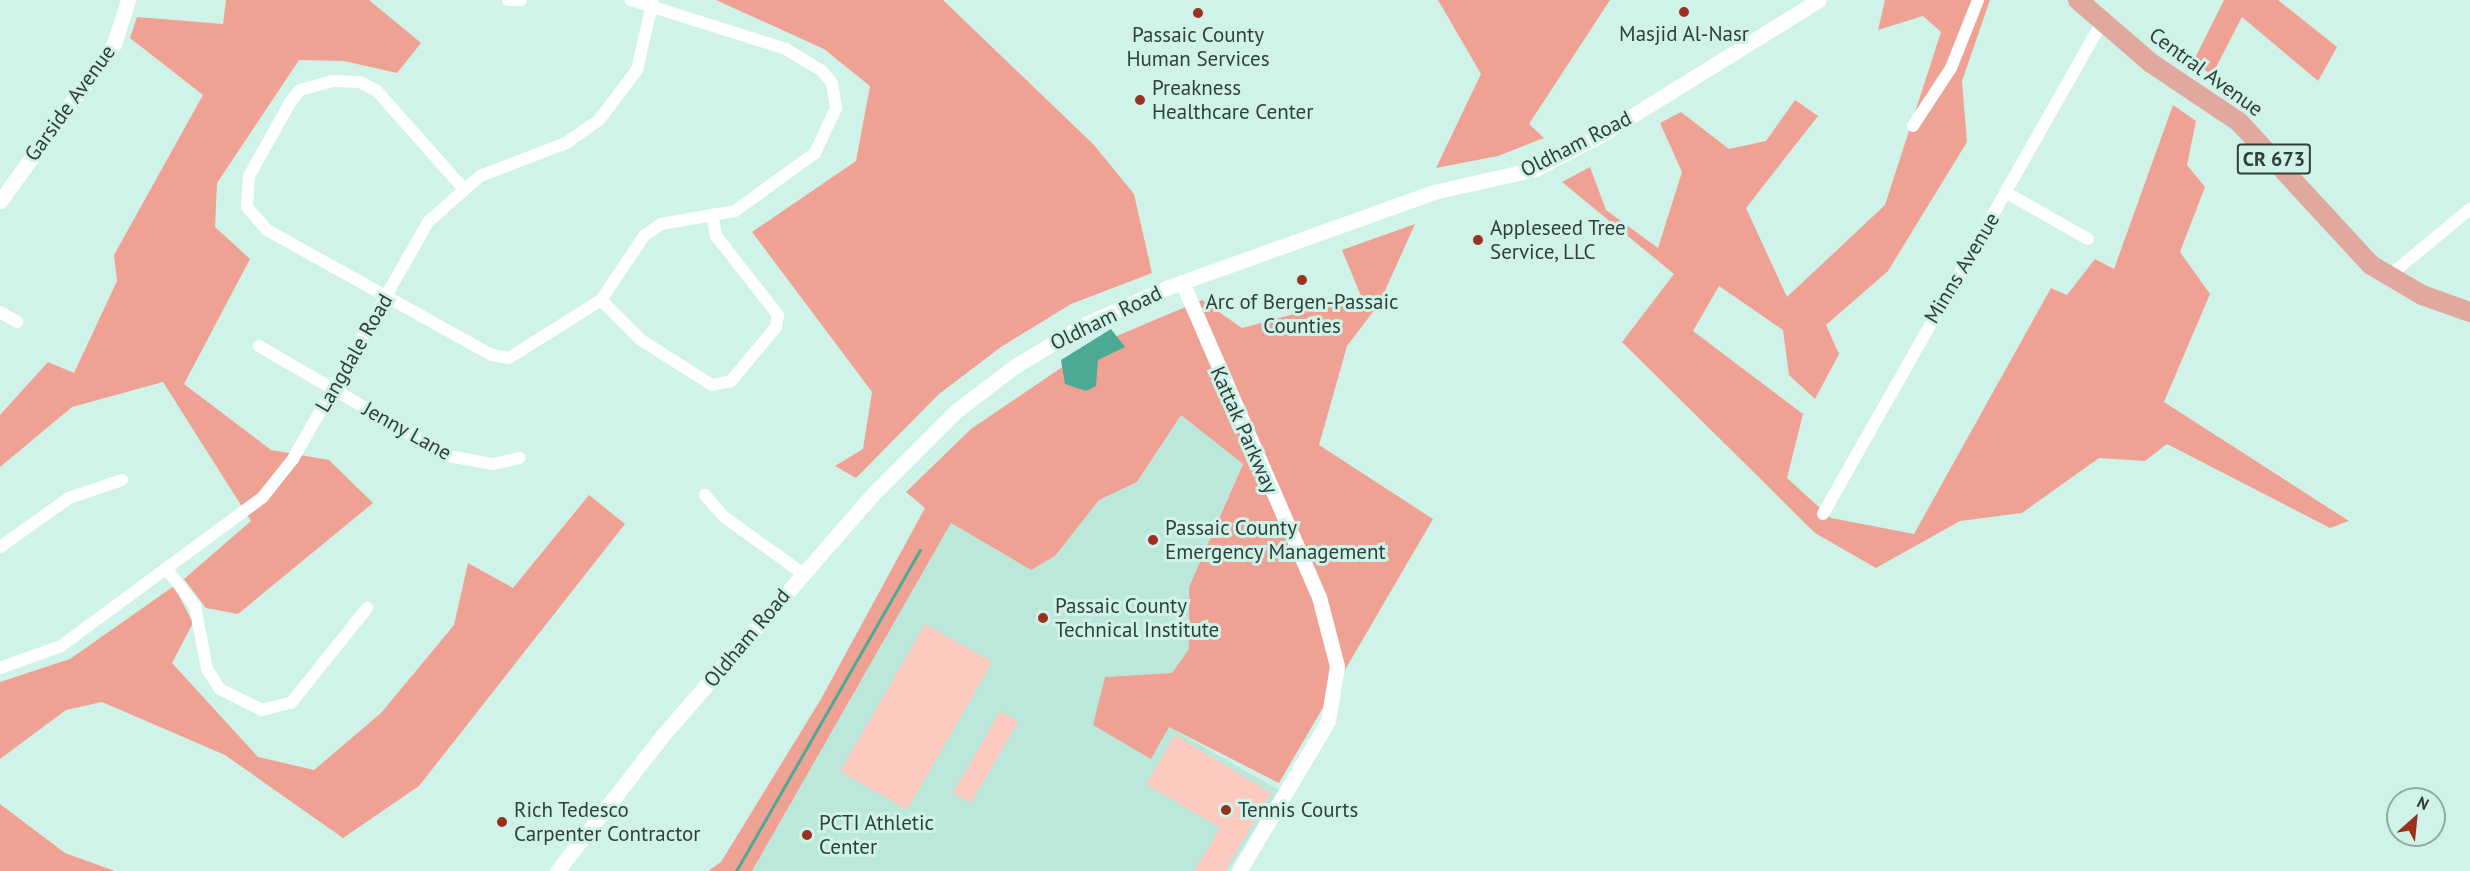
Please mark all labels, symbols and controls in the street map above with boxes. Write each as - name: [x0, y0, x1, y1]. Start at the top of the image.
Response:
- marker: Masjid Al-Nasr: [1677, 5, 1691, 19]
- marker: Passaic County Human Services: [1191, 6, 1205, 20]
- place label: Masjid Al-Nasr: [1619, 21, 1749, 47]
- place label: Passaic County Human Services: [1126, 22, 1270, 72]
- street label: Central Avenue: [2144, 22, 2268, 122]
- street label: Garside Avenue: [19, 40, 121, 166]
- place label: Preakness Healthcare Center: [1152, 75, 1313, 125]
- marker: Preakness Healthcare Center: [1133, 93, 1147, 107]
- street label: Oldham Road: [1516, 105, 1636, 183]
- road number: CR 673: [2236, 142, 2312, 176]
- street label: Minns Avenue: [1919, 208, 2005, 328]
- place label: Appleseed Tree Service, LLC: [1490, 215, 1626, 265]
- marker: Appleseed Tree Service, LLC: [1471, 233, 1485, 247]
- marker: Arc of Bergen-Passaic Counties: [1295, 273, 1309, 287]
- street label: Oldham Road: [1046, 280, 1166, 356]
- street label: Langdale Road: [310, 289, 398, 417]
- place label: Arc of Bergen-Passaic Counties: [1205, 289, 1399, 339]
- street label: Kattak Parkway: [1205, 362, 1283, 498]
- street label: Jenny Lane: [358, 396, 456, 466]
- place label: Passaic County Emergency Management: [1165, 515, 1386, 565]
- marker: Passaic County Emergency Management: [1146, 533, 1160, 547]
- street label: Oldham Road: [699, 584, 795, 692]
- place label: Passaic County Technical Institute: [1055, 593, 1219, 643]
- marker: Passaic County Technical Institute: [1036, 611, 1050, 625]
- north arrow: [2386, 787, 2446, 847]
- text: N: [2414, 791, 2432, 814]
- place label: Rich Tedesco Carpenter Contractor: [514, 797, 700, 847]
- place label: Tennis Courts: [1238, 797, 1358, 823]
- marker: Tennis Courts: [1219, 803, 1233, 817]
- place label: PCTI Athletic Center: [819, 810, 935, 860]
- marker: Rich Tedesco Carpenter Contractor: [495, 815, 509, 829]
- marker: PCTI Athletic Center: [800, 828, 814, 842]

